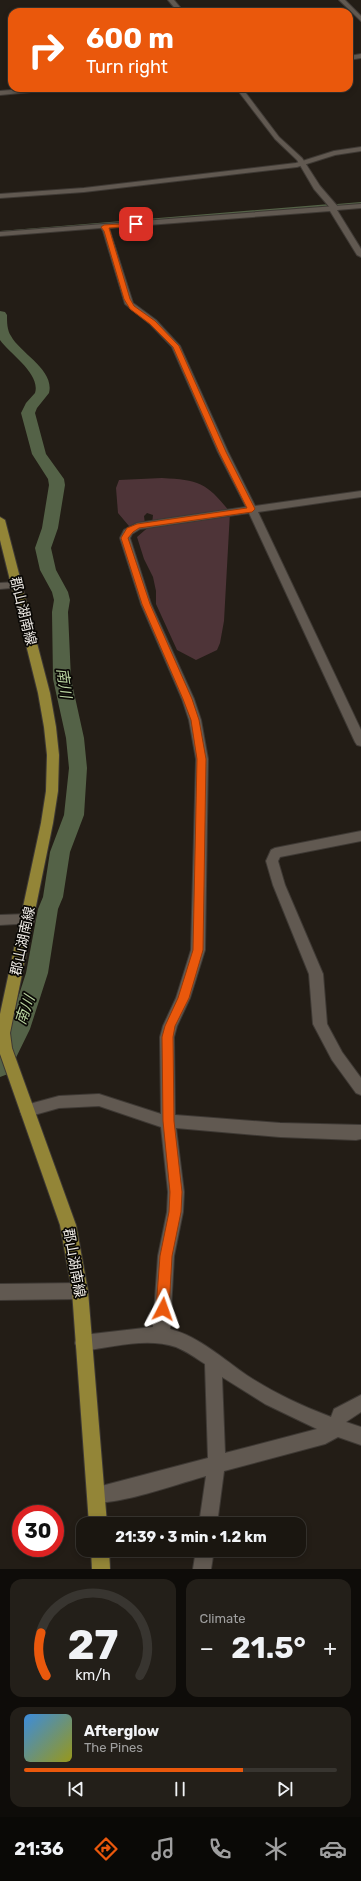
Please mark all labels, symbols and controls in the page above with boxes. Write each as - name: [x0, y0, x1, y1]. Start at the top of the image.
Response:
- text: 600 m: [86, 22, 174, 55]
- icon: right: [20, 24, 72, 76]
- text: Turn right: [86, 56, 168, 78]
- pin: [119, 207, 153, 241]
- icon: arrive: [125, 213, 147, 235]
- street label: 郡山湖南線: [6, 575, 40, 647]
- water label: 南川: [53, 667, 75, 701]
- street label: 郡山湖南線: [7, 905, 39, 977]
- water label: 南川: [12, 991, 39, 1027]
- street label: 郡山湖南線: [60, 1227, 88, 1299]
- position arrow: [142, 1288, 184, 1330]
- speed limit sign: 30: [12, 1505, 64, 1557]
- text: 21:39 · 3 min · 1.2 km: [115, 1528, 267, 1546]
- text: Climate: [200, 1611, 246, 1626]
- text: 27: [67, 1620, 118, 1669]
- text: 21.5°: [231, 1630, 306, 1666]
- text: −: [200, 1635, 214, 1662]
- text: +: [323, 1635, 337, 1662]
- text: km/h: [75, 1667, 111, 1684]
- text: Afterglow: [84, 1722, 159, 1740]
- text: The Pines: [84, 1740, 143, 1755]
- icon: previous: [65, 1778, 87, 1800]
- icon: pause: [169, 1778, 191, 1800]
- icon: next: [274, 1778, 296, 1800]
- icon: directions: [92, 1835, 120, 1863]
- icon: music: [149, 1835, 177, 1863]
- icon: phone: [206, 1835, 234, 1863]
- icon: climate: [262, 1835, 290, 1863]
- icon: car: [319, 1835, 347, 1863]
- text: 21:36: [14, 1838, 64, 1860]

